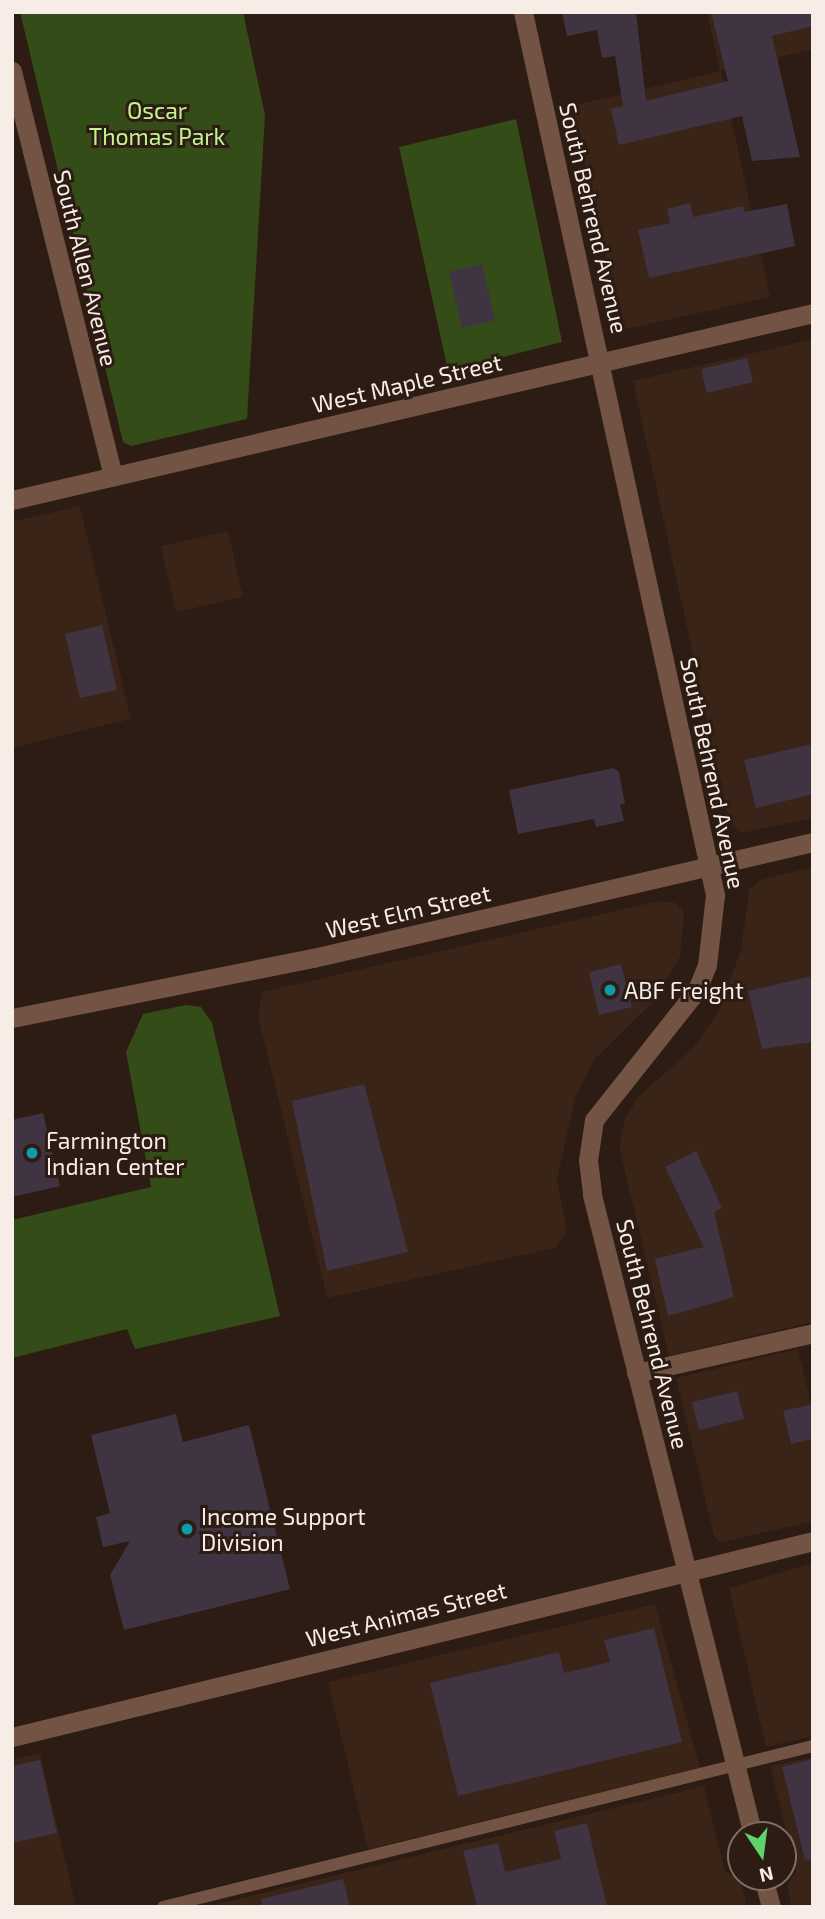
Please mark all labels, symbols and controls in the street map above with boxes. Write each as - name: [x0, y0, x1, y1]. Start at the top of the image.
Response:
- park label: Oscar Thomas Park: [89, 96, 225, 150]
- street label: South Behrend Avenue: [554, 100, 634, 336]
- street label: South Allen Avenue: [48, 167, 124, 369]
- street label: West Maple Street: [310, 348, 504, 418]
- street label: South Behrend Avenue: [675, 655, 751, 891]
- street label: West Elm Street: [323, 879, 493, 943]
- place label: ABF Freight: [624, 976, 744, 1004]
- marker: ABF Freight: [602, 982, 618, 998]
- place label: Farmington Indian Center: [46, 1126, 185, 1180]
- marker: Farmington Indian Center: [24, 1145, 40, 1161]
- street label: South Behrend Avenue: [611, 1216, 695, 1452]
- place label: Income Support Division: [201, 1502, 366, 1556]
- marker: Income Support Division: [179, 1521, 195, 1537]
- street label: West Animas Street: [303, 1576, 509, 1652]
- north arrow: [727, 1821, 797, 1891]
- text: N: [757, 1862, 776, 1888]

